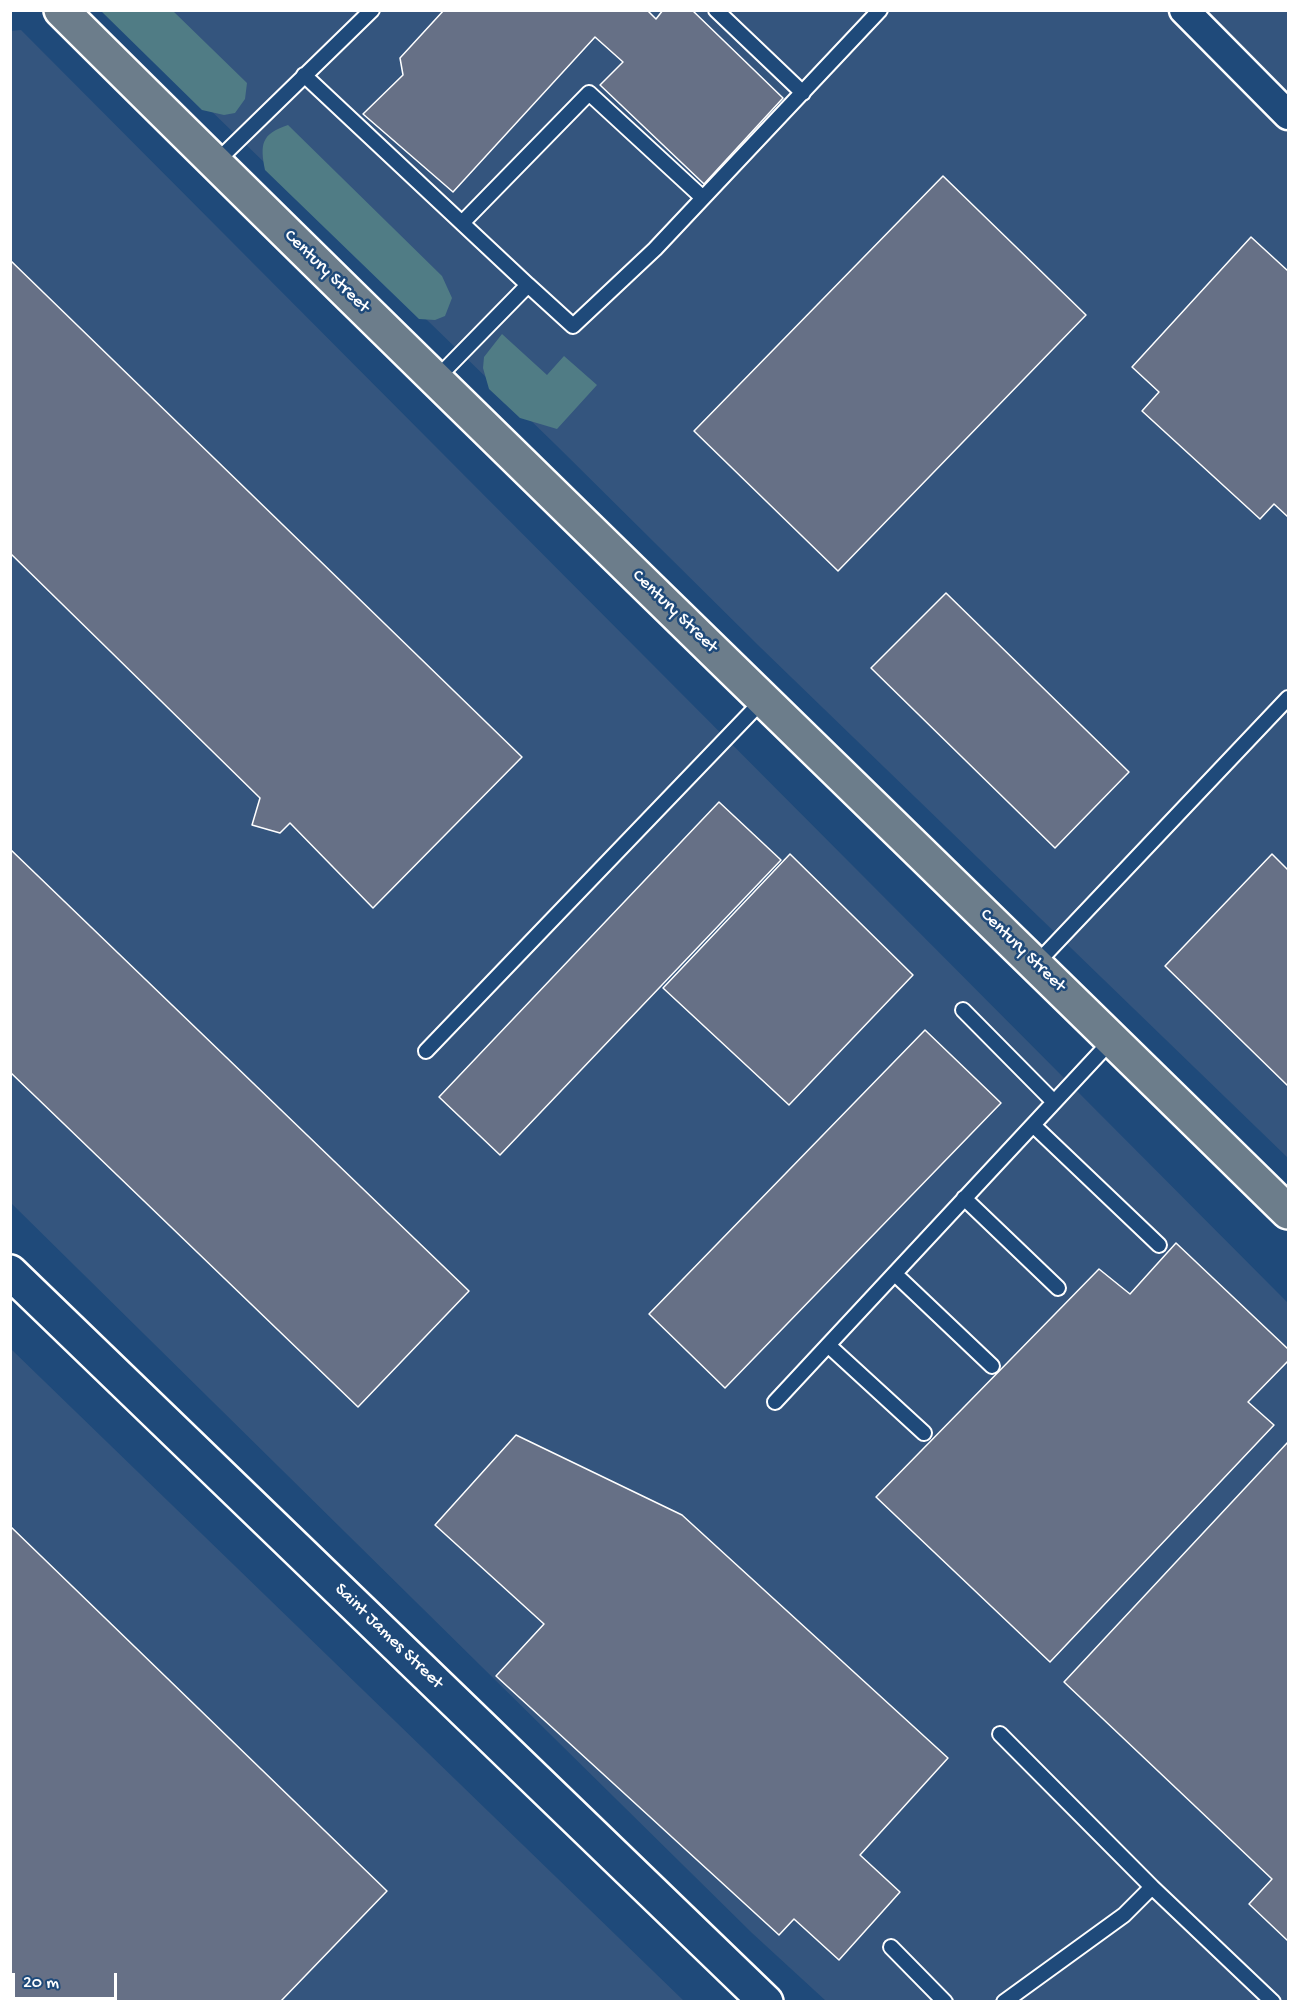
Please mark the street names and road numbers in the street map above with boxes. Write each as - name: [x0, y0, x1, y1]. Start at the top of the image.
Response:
- street label: Century Street: [279, 226, 373, 318]
- street label: Century Street: [627, 566, 721, 658]
- street label: Century Street: [975, 905, 1069, 997]
- street label: Saint James Street: [329, 1580, 447, 1694]

